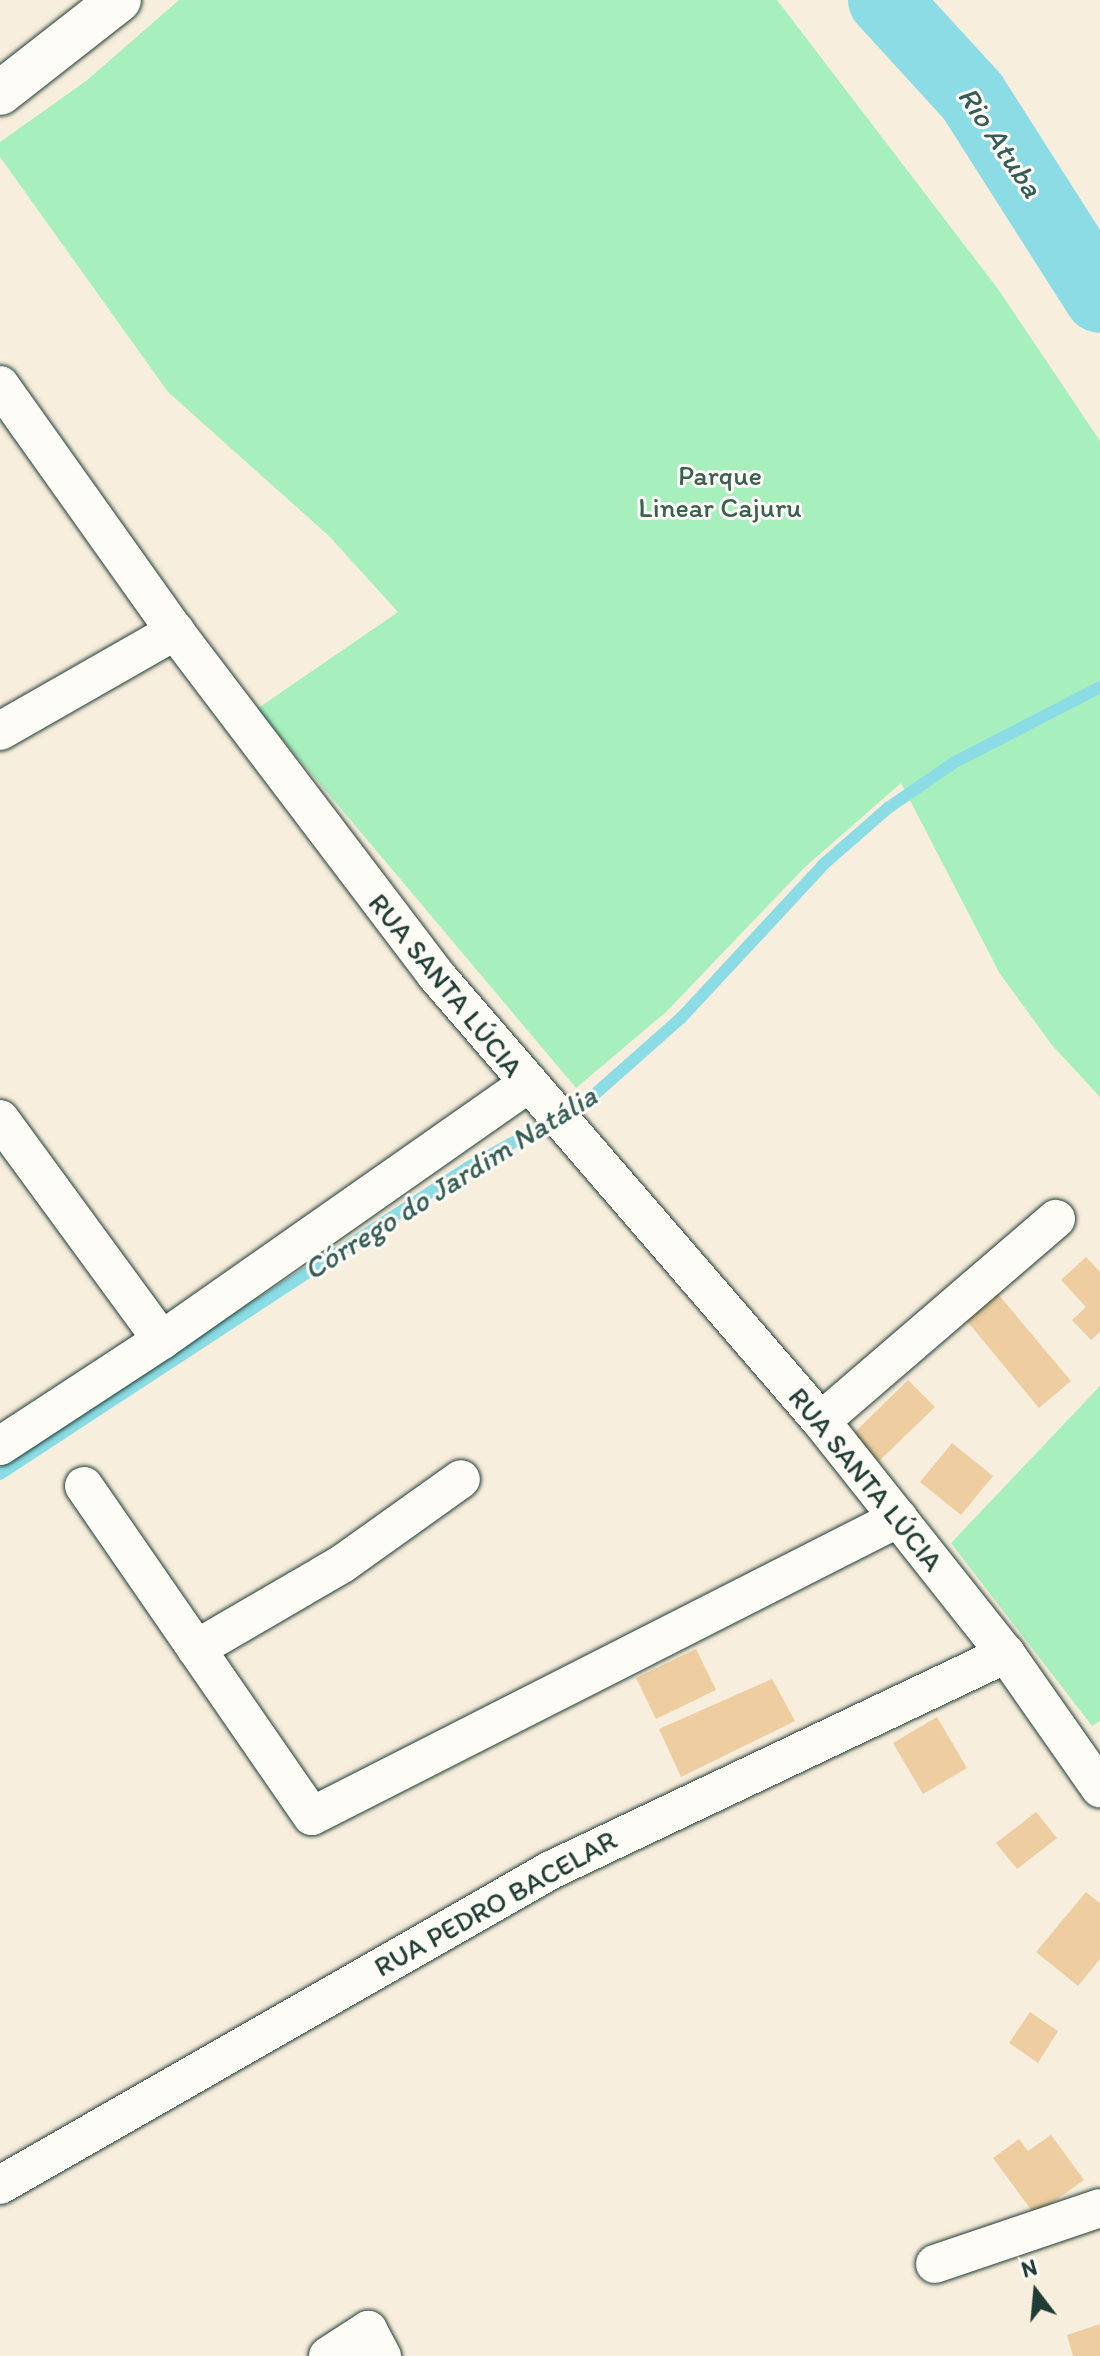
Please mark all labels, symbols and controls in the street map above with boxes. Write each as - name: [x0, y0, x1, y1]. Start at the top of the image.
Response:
- water label: Rio Atuba: [950, 80, 1050, 204]
- park label: Parque Linear Cajuru: [639, 458, 801, 524]
- street label: RUA SANTA LÚCIA: [360, 885, 532, 1085]
- water label: Córrego do Jardim Natália: [296, 1078, 604, 1288]
- street label: RUA SANTA LÚCIA: [780, 1379, 952, 1579]
- street label: RUA PEDRO BACELAR: [368, 1823, 622, 1983]
- north arrow: [996, 2252, 1076, 2332]
- text: N: [1018, 2253, 1040, 2283]

